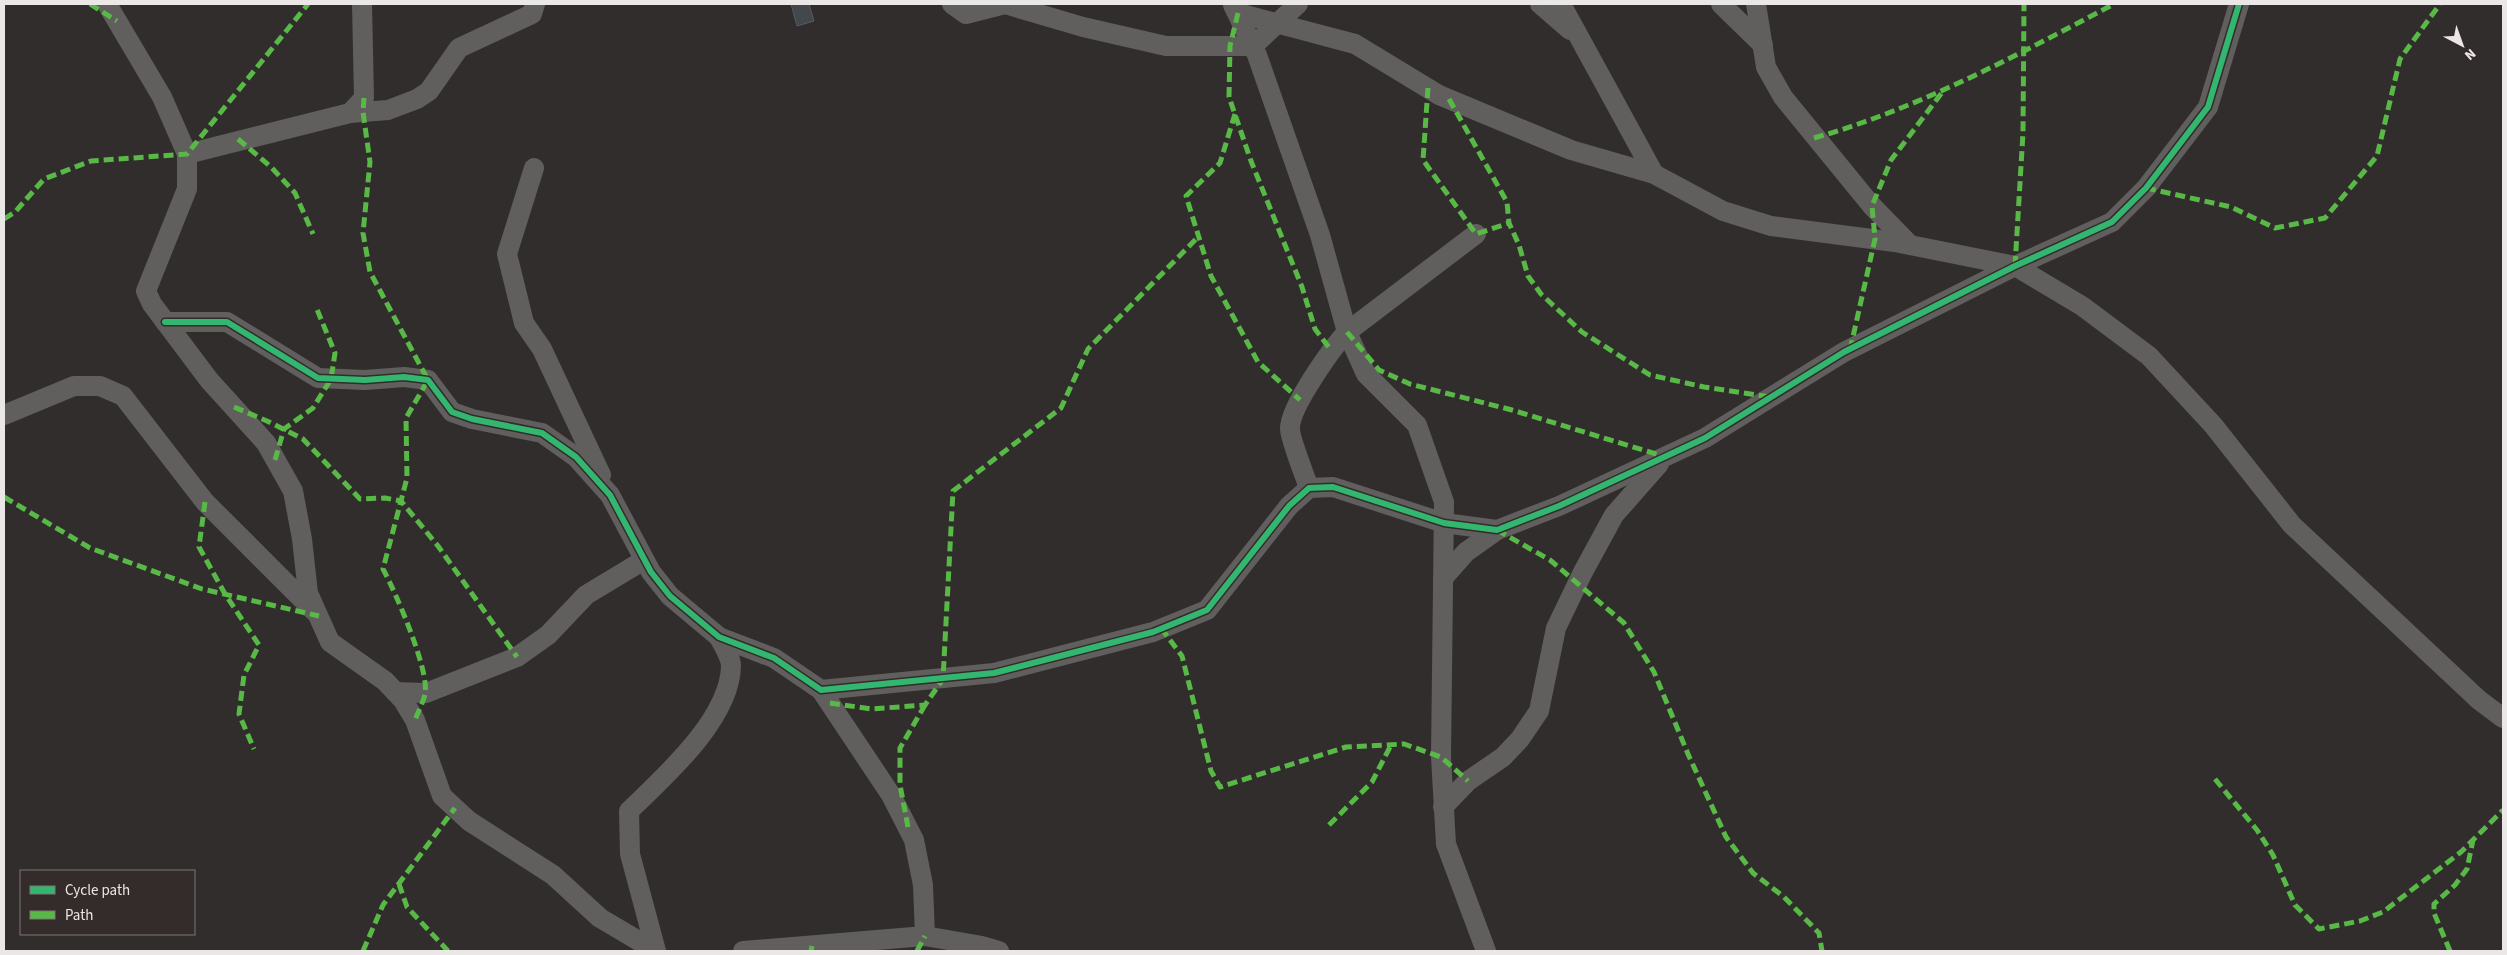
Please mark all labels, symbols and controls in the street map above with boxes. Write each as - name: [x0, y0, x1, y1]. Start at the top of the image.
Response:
- north arrow: [2437, 20, 2487, 70]
- text: N: [2460, 43, 2480, 65]
- legend: [20, 870, 195, 935]
- text: Cycle path: [65, 880, 130, 901]
- text: Path: [65, 905, 93, 926]

